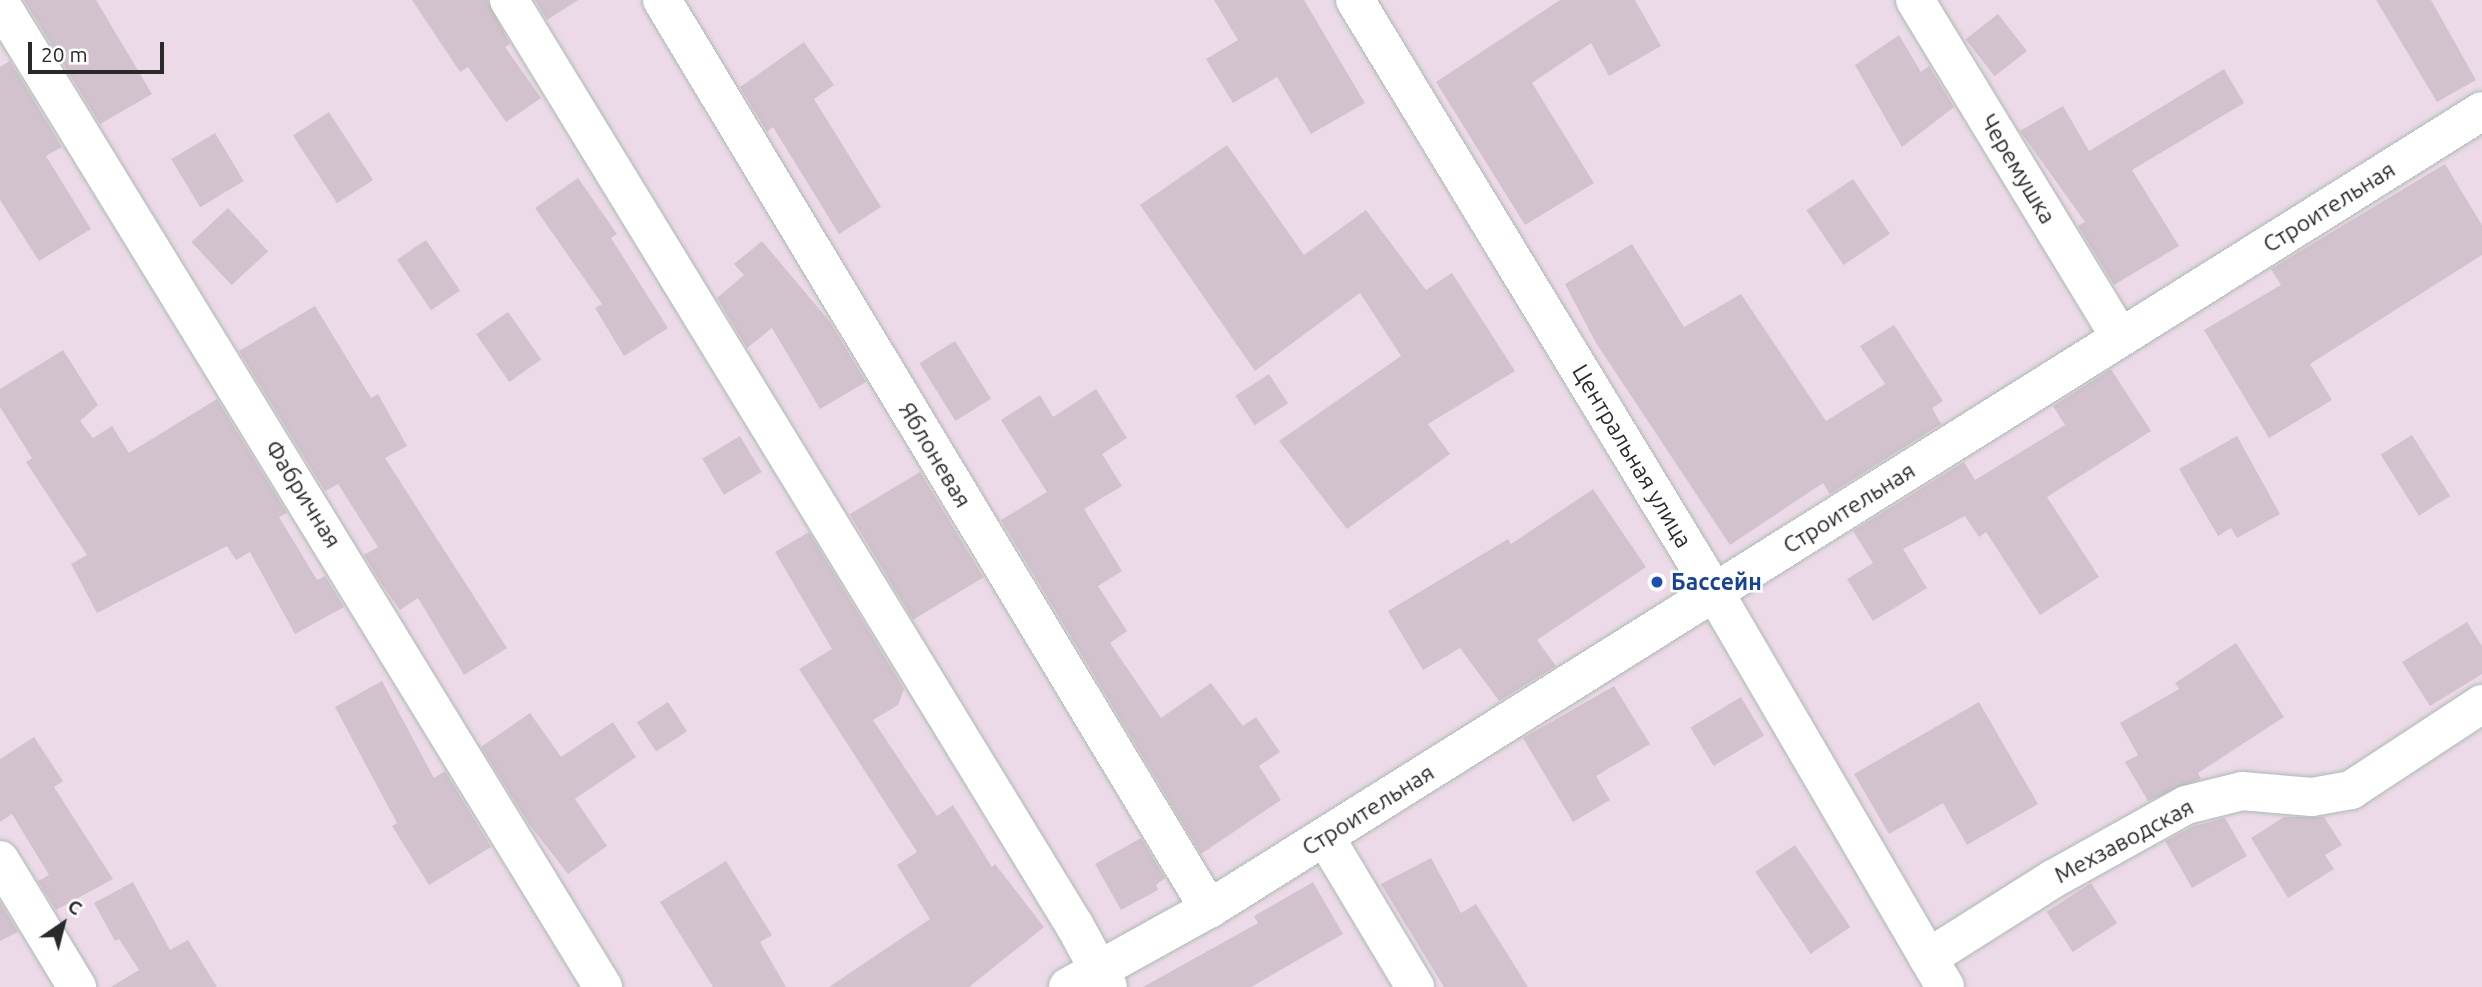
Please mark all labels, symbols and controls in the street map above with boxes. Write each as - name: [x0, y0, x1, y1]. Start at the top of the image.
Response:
- scale bar: [32, 28, 168, 72]
- text: 20 m: [41, 42, 88, 66]
- street label: Черемушка: [1974, 109, 2062, 229]
- street label: Строительная: [2258, 155, 2400, 259]
- street label: Центральная улица: [1566, 359, 1698, 553]
- street label: Яблоневая: [893, 397, 977, 513]
- street label: Фабричная: [259, 435, 347, 553]
- street label: Строительная: [1778, 456, 1920, 560]
- place label: Бассейн: [1671, 568, 1762, 596]
- marker: Бассейн: [1649, 574, 1665, 590]
- street label: Строительная: [1297, 758, 1439, 862]
- street label: Мехзаводская: [2050, 793, 2198, 889]
- north arrow: [28, 889, 98, 959]
- text: С: [64, 894, 86, 919]

